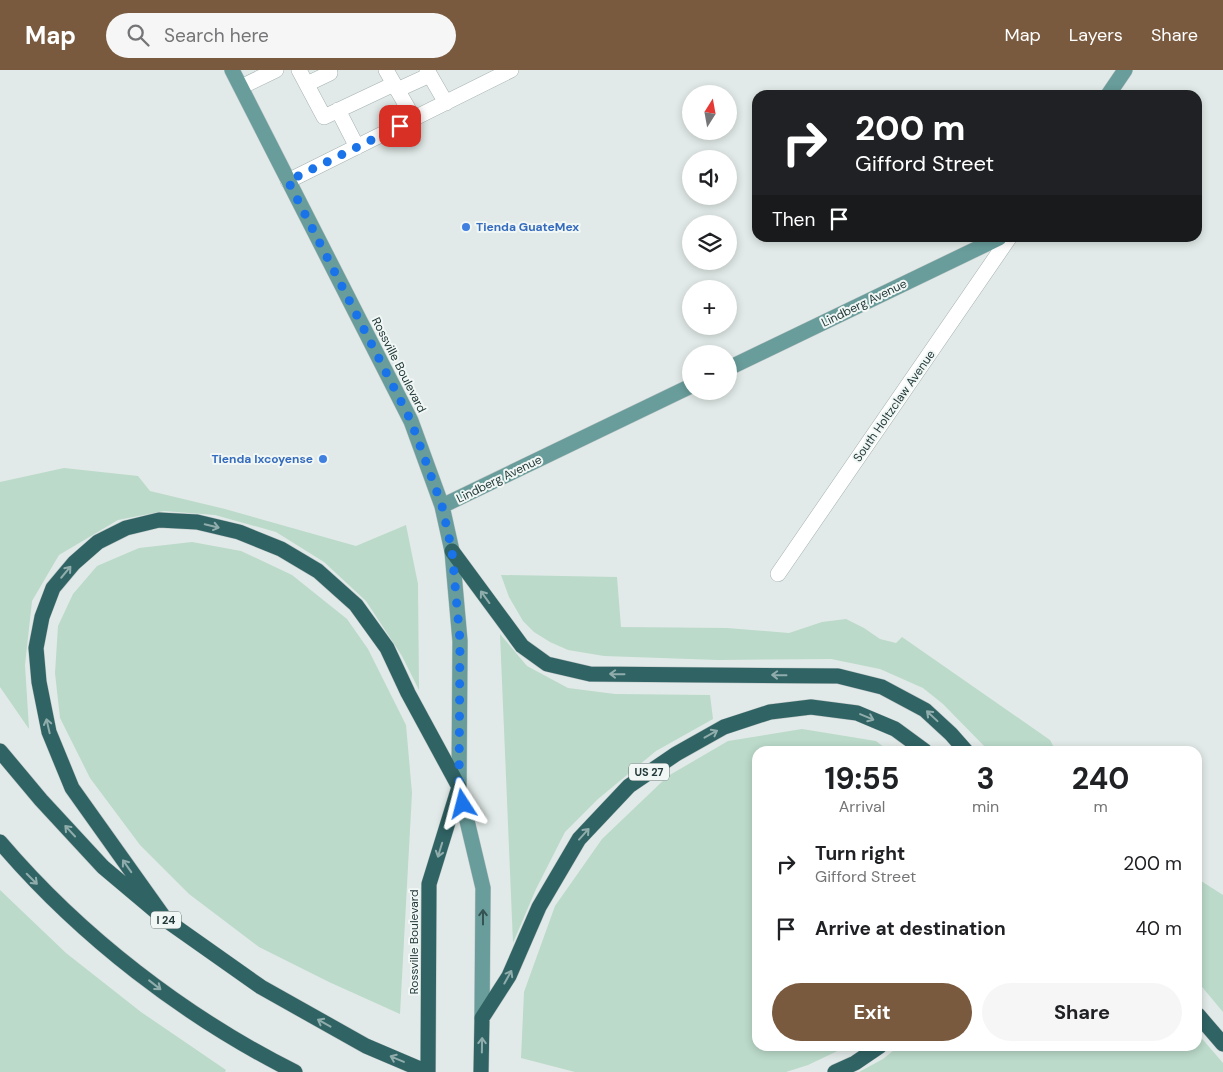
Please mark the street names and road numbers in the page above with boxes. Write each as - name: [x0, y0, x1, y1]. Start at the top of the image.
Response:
- street label: Lindberg Avenue: [819, 275, 909, 331]
- street label: Rossville Boulevard: [368, 315, 430, 415]
- street label: South Holtzclaw Avenue: [849, 347, 939, 465]
- street label: Lindberg Avenue: [454, 451, 544, 507]
- road number: US 27: [629, 764, 669, 780]
- street label: Rossville Boulevard: [406, 890, 422, 994]
- road number: I 24: [151, 912, 181, 928]

